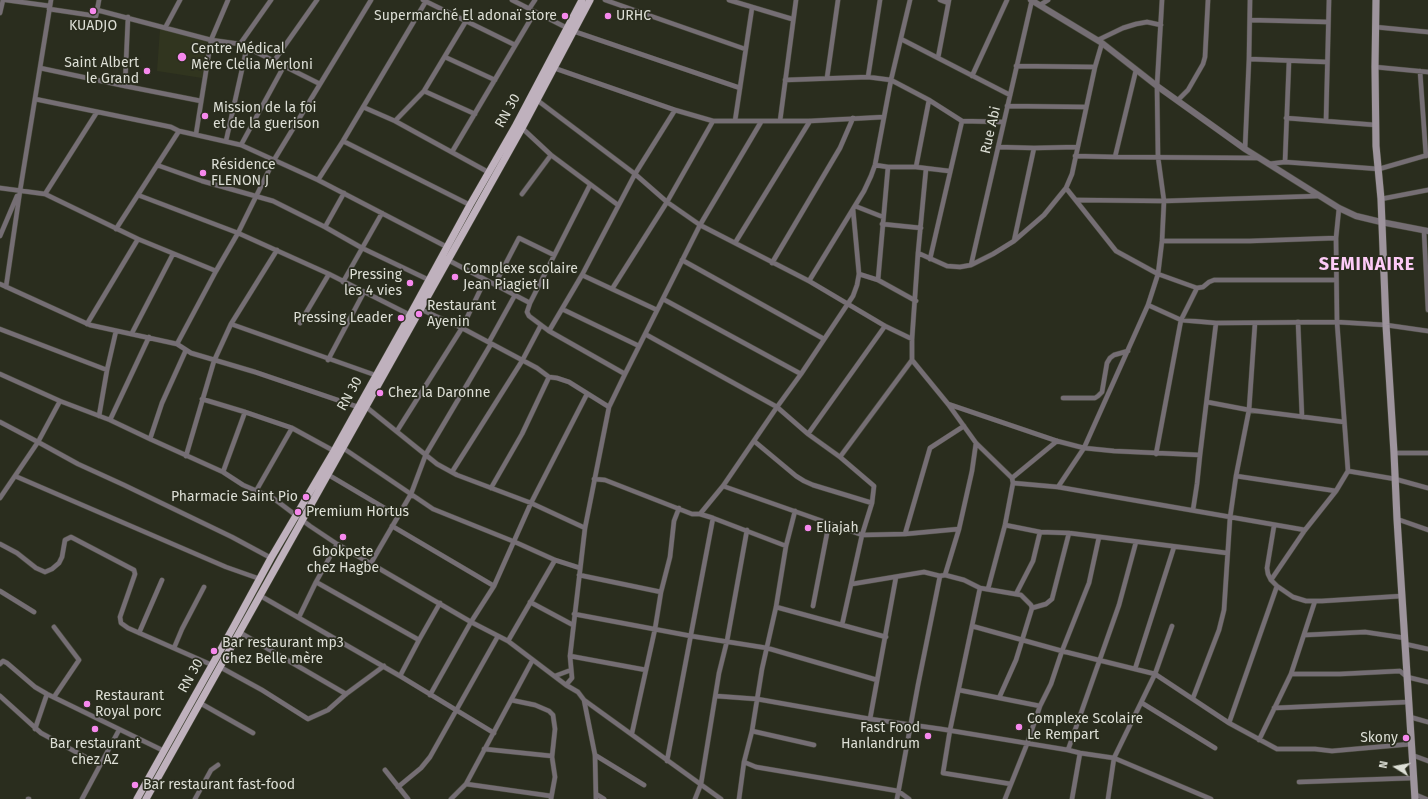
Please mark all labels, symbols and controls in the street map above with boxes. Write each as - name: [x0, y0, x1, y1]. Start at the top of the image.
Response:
- marker: KUADJO: [88, 6, 98, 16]
- place label: Supermarché El adonaï store: [374, 8, 557, 24]
- place label: URHC: [616, 8, 651, 24]
- marker: Supermarché El adonaï store: [560, 11, 570, 21]
- marker: URHC: [603, 11, 613, 21]
- place label: KUADJO: [69, 18, 117, 34]
- place label: Centre Médical Mère Clelia Merloni: [191, 41, 313, 74]
- marker: Centre Médical Mère Clelia Merloni: [176, 51, 188, 63]
- place label: Saint Albert le Grand: [64, 55, 139, 88]
- marker: Saint Albert le Grand: [142, 66, 152, 76]
- street label: RN 30: [492, 91, 524, 131]
- place label: Mission de la foi et de la guerison: [213, 100, 320, 132]
- street label: Rue Abi: [977, 105, 1005, 155]
- marker: Mission de la foi et de la guerison: [200, 111, 210, 121]
- place label: Résidence FLENON J: [211, 157, 276, 190]
- marker: Résidence FLENON J: [198, 168, 208, 178]
- district label: SEMINAIRE: [1319, 254, 1415, 276]
- place label: Complexe scolaire Jean Piagiet II: [463, 261, 578, 294]
- place label: Pressing les 4 vies: [344, 267, 402, 300]
- marker: Complexe scolaire Jean Piagiet II: [450, 272, 460, 282]
- marker: Pressing les 4 vies: [405, 278, 415, 288]
- place label: Restaurant Ayenin: [427, 298, 496, 330]
- marker: Restaurant Ayenin: [414, 309, 424, 319]
- place label: Pressing Leader: [293, 310, 393, 326]
- marker: Pressing Leader: [396, 313, 406, 323]
- street label: RN 30: [334, 374, 366, 414]
- place label: Chez la Daronne: [388, 385, 490, 401]
- marker: Chez la Daronne: [375, 388, 385, 398]
- place label: Pharmacie Saint Pio: [171, 489, 298, 505]
- marker: Pharmacie Saint Pio: [301, 492, 311, 502]
- place label: Premium Hortus: [306, 504, 409, 520]
- marker: Premium Hortus: [293, 507, 303, 517]
- place label: Eliajah: [816, 520, 859, 536]
- marker: Eliajah: [803, 523, 813, 533]
- marker: Gbokpete chez Hagbe: [338, 532, 348, 542]
- place label: Gbokpete chez Hagbe: [307, 544, 379, 576]
- place label: Bar restaurant mp3 Chez Belle mère: [222, 635, 344, 668]
- marker: Bar restaurant mp3 Chez Belle mère: [209, 646, 219, 656]
- street label: RN 30: [175, 656, 207, 696]
- place label: Restaurant Royal porc: [95, 688, 164, 720]
- marker: Restaurant Royal porc: [82, 699, 92, 709]
- place label: Complexe Scolaire Le Rempart: [1027, 711, 1143, 744]
- place label: Fast Food Hanlandrum: [841, 720, 920, 752]
- marker: Complexe Scolaire Le Rempart: [1014, 722, 1024, 732]
- marker: Bar restaurant chez AZ: [90, 724, 100, 734]
- place label: Skony: [1360, 730, 1398, 746]
- marker: Fast Food Hanlandrum: [923, 731, 933, 741]
- marker: Skony: [1401, 733, 1411, 743]
- place label: Bar restaurant chez AZ: [50, 736, 140, 768]
- north arrow: [1376, 747, 1416, 787]
- text: N: [1377, 760, 1391, 769]
- place label: Bar restaurant fast-food: [143, 777, 295, 793]
- marker: Bar restaurant fast-food: [130, 780, 140, 790]

